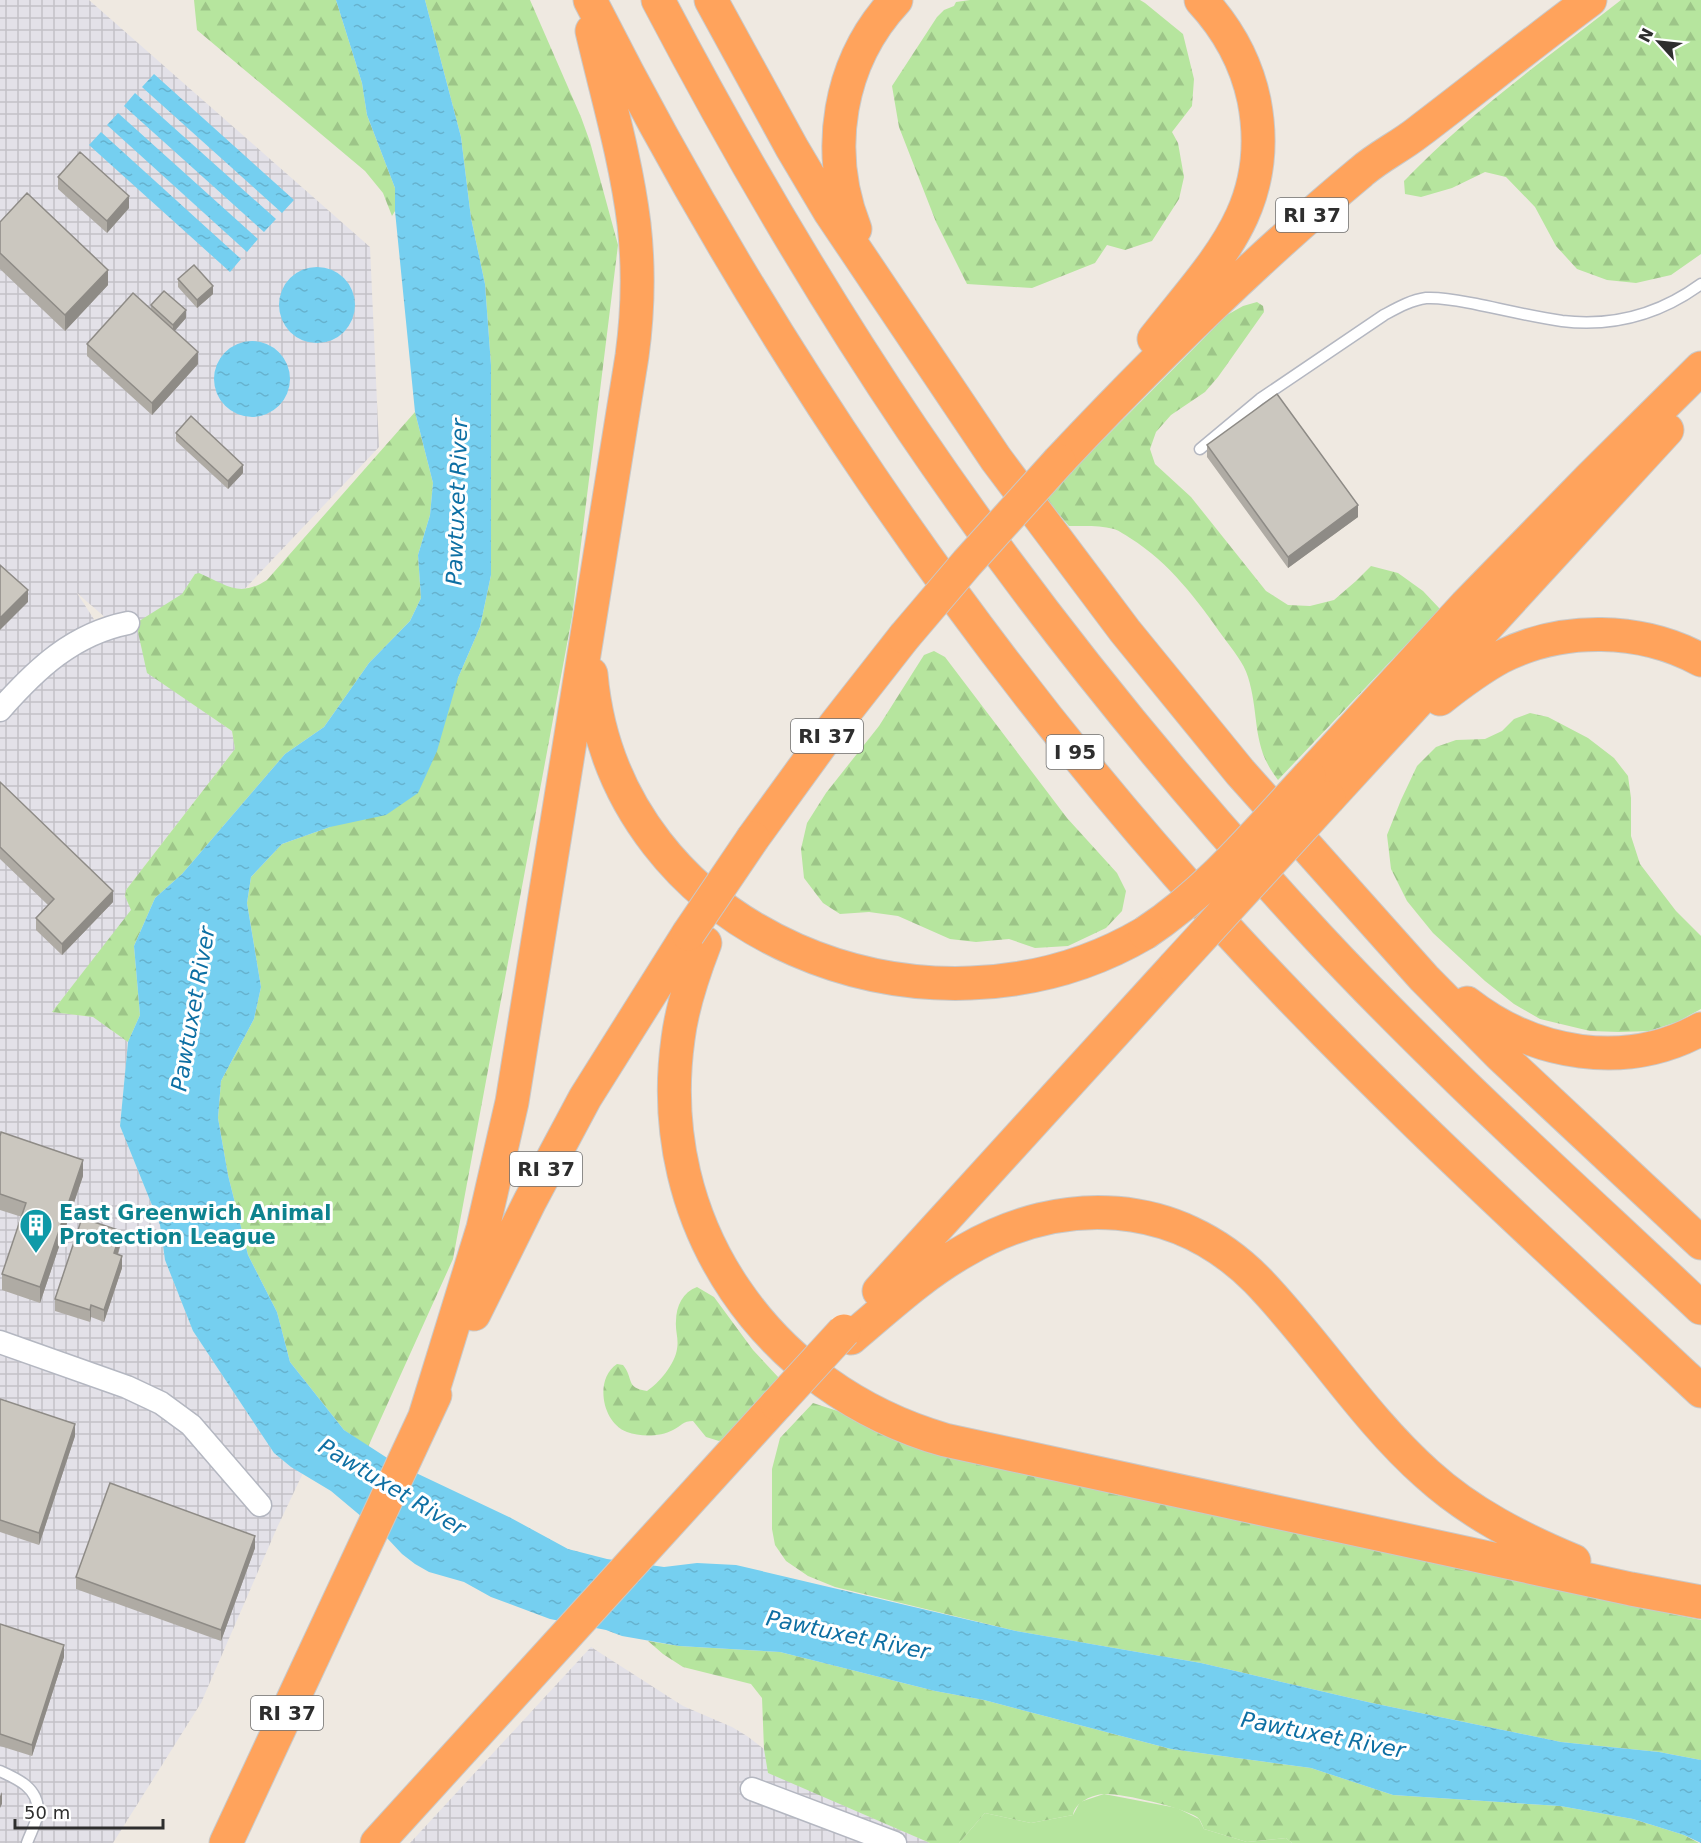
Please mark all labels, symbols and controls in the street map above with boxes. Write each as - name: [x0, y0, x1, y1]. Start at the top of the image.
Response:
- north arrow: [1629, 12, 1689, 72]
- text: N: [1635, 25, 1658, 46]
- road number: RI 37: [1276, 198, 1348, 232]
- water label: Pawtuxet River: [442, 416, 472, 586]
- road number: RI 37: [791, 719, 863, 753]
- road number: I 95: [1046, 735, 1104, 769]
- water label: Pawtuxet River: [166, 923, 220, 1093]
- road number: RI 37: [510, 1152, 582, 1186]
- place label: East Greenwich Animal Protection League: [59, 1201, 331, 1249]
- building icon: East Greenwich Animal Protection League: [18, 1207, 54, 1254]
- water label: Pawtuxet River: [314, 1433, 471, 1542]
- water label: Pawtuxet River: [764, 1605, 934, 1665]
- road number: RI 37: [251, 1696, 323, 1730]
- water label: Pawtuxet River: [1239, 1707, 1409, 1764]
- scale bar: [15, 1792, 164, 1830]
- text: 50 m: [24, 1802, 70, 1823]

